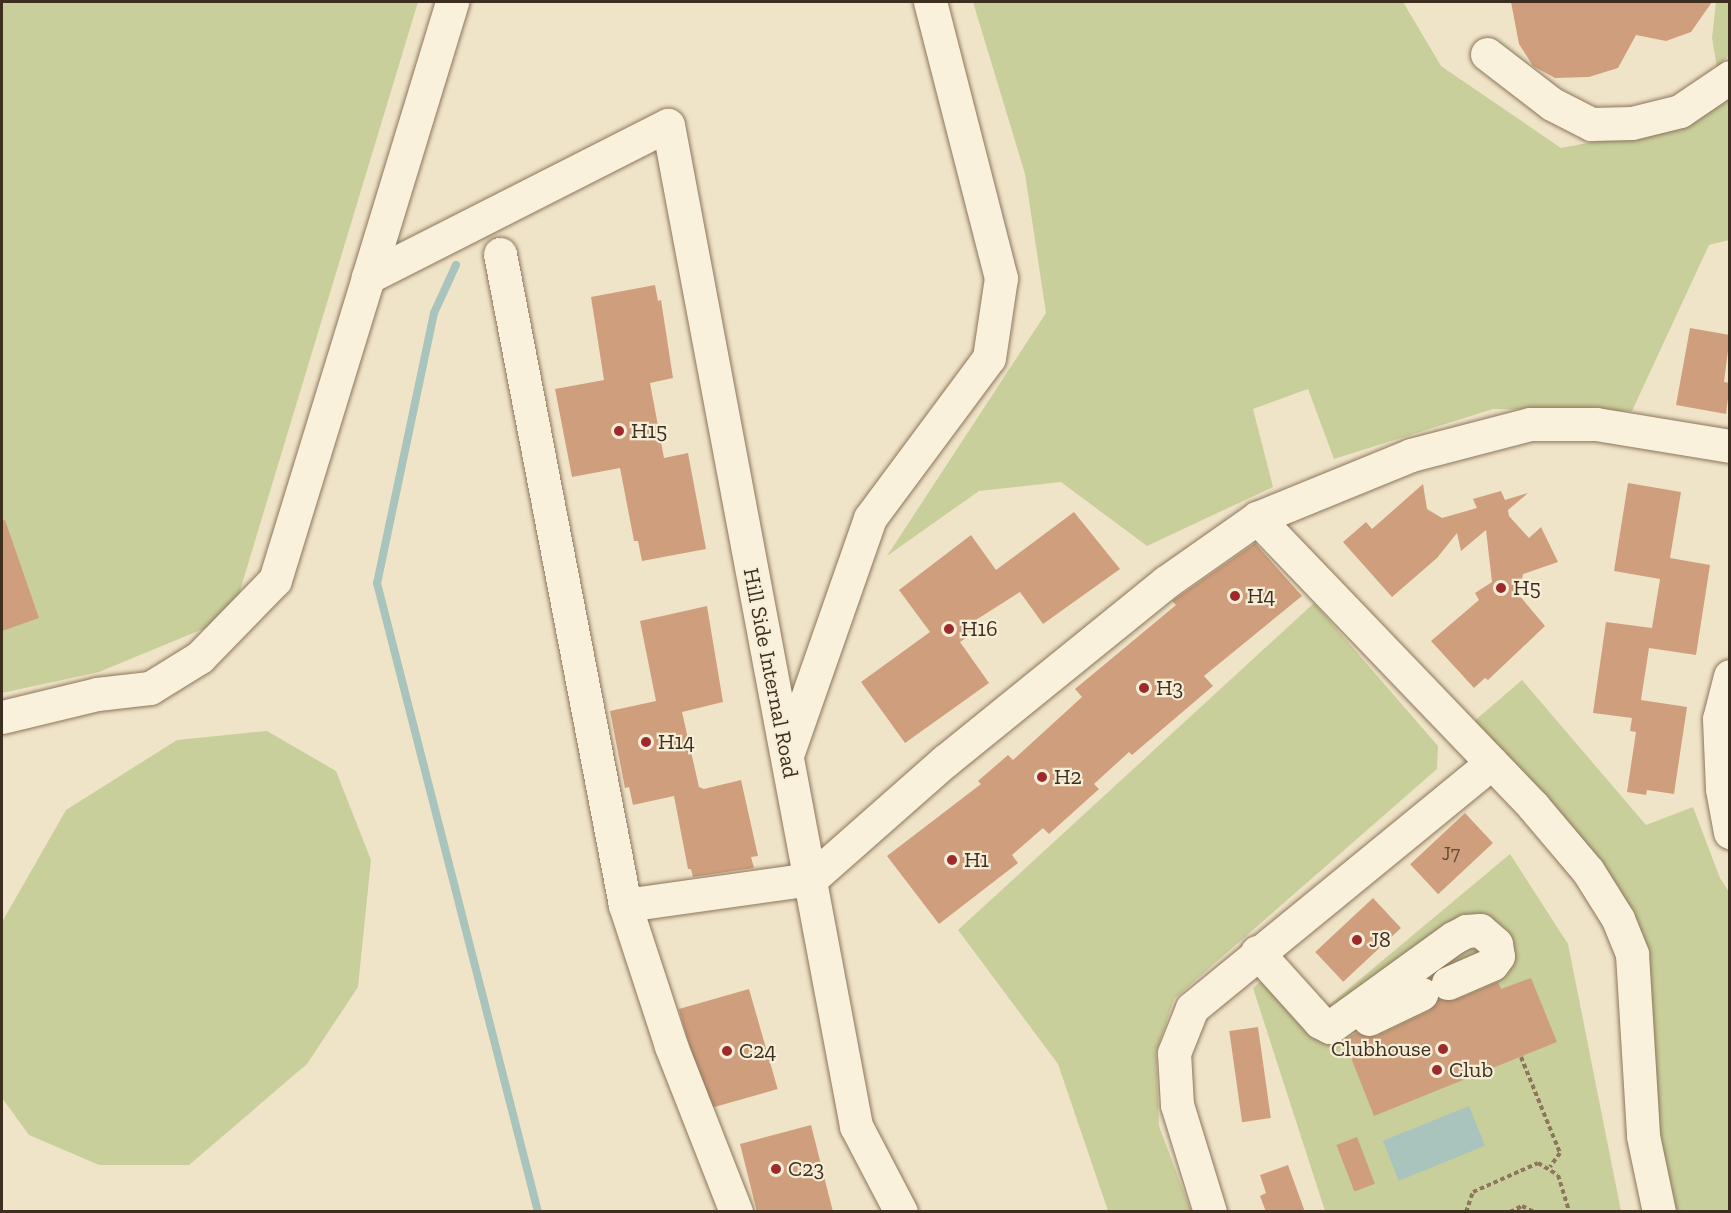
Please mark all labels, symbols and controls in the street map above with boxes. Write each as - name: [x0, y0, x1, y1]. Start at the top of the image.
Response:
- place label: H15: [631, 418, 667, 444]
- marker: H15: [612, 424, 626, 438]
- street label: Hill Side Internal Road: [738, 566, 804, 780]
- place label: H5: [1513, 575, 1541, 601]
- marker: H5: [1494, 581, 1508, 595]
- place label: H4: [1247, 583, 1275, 609]
- marker: H4: [1228, 589, 1242, 603]
- place label: H16: [961, 616, 998, 642]
- marker: H16: [942, 622, 956, 636]
- place label: H3: [1156, 675, 1183, 701]
- marker: H3: [1137, 681, 1151, 695]
- place label: H14: [658, 729, 695, 755]
- marker: H14: [639, 735, 653, 749]
- place label: H2: [1054, 764, 1082, 790]
- marker: H2: [1035, 770, 1049, 784]
- house number: J7: [1442, 841, 1460, 865]
- place label: H1: [964, 847, 989, 873]
- marker: H1: [945, 853, 959, 867]
- place label: J8: [1369, 927, 1391, 953]
- marker: J8: [1350, 933, 1364, 947]
- place label: Clubhouse: [1331, 1036, 1431, 1062]
- place label: C24: [739, 1038, 776, 1064]
- marker: Clubhouse: [1436, 1042, 1450, 1056]
- marker: C24: [720, 1044, 734, 1058]
- place label: Club: [1449, 1057, 1493, 1083]
- marker: Club: [1430, 1063, 1444, 1077]
- place label: C23: [788, 1156, 824, 1182]
- marker: C23: [769, 1162, 783, 1176]

